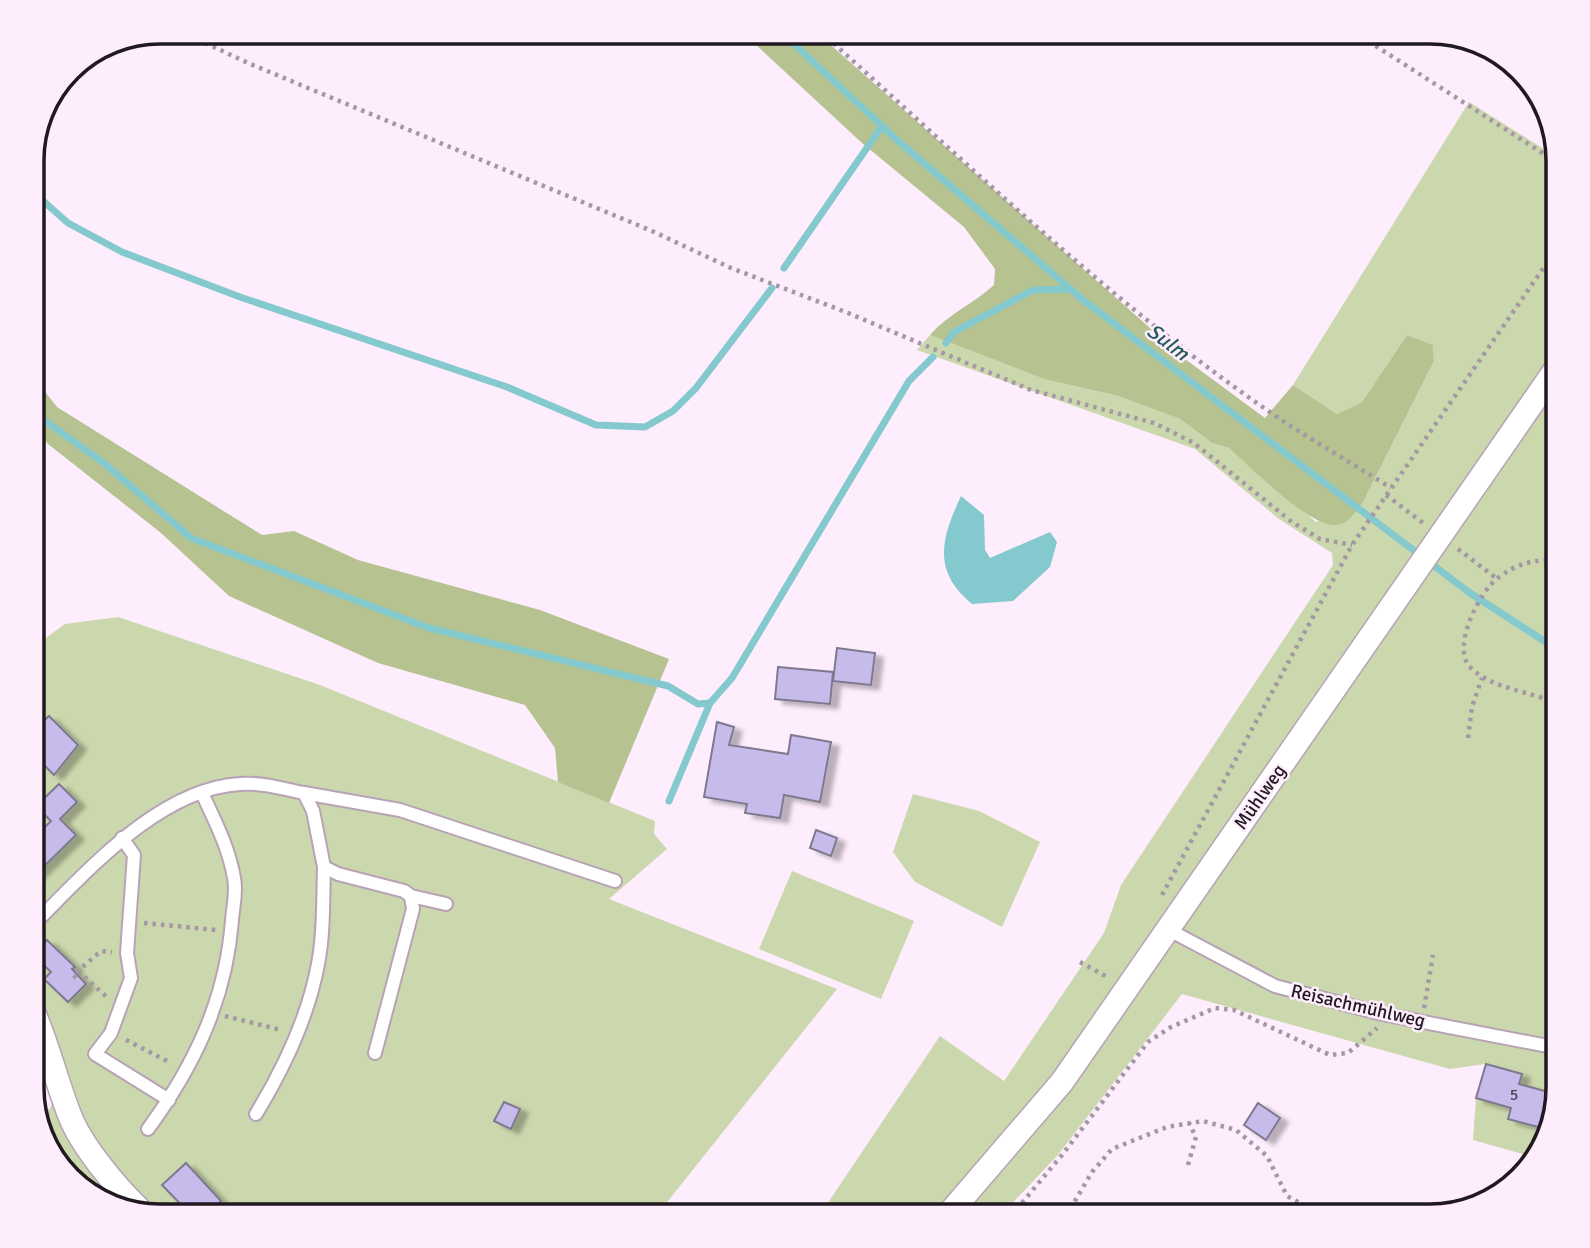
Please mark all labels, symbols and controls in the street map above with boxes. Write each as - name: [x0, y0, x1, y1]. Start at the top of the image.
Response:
- water label: Sulm: [1142, 318, 1195, 367]
- street label: Mühlweg: [1229, 760, 1291, 834]
- street label: Reisachmühlweg: [1288, 979, 1428, 1033]
- house number: 5: [1510, 1085, 1518, 1105]

